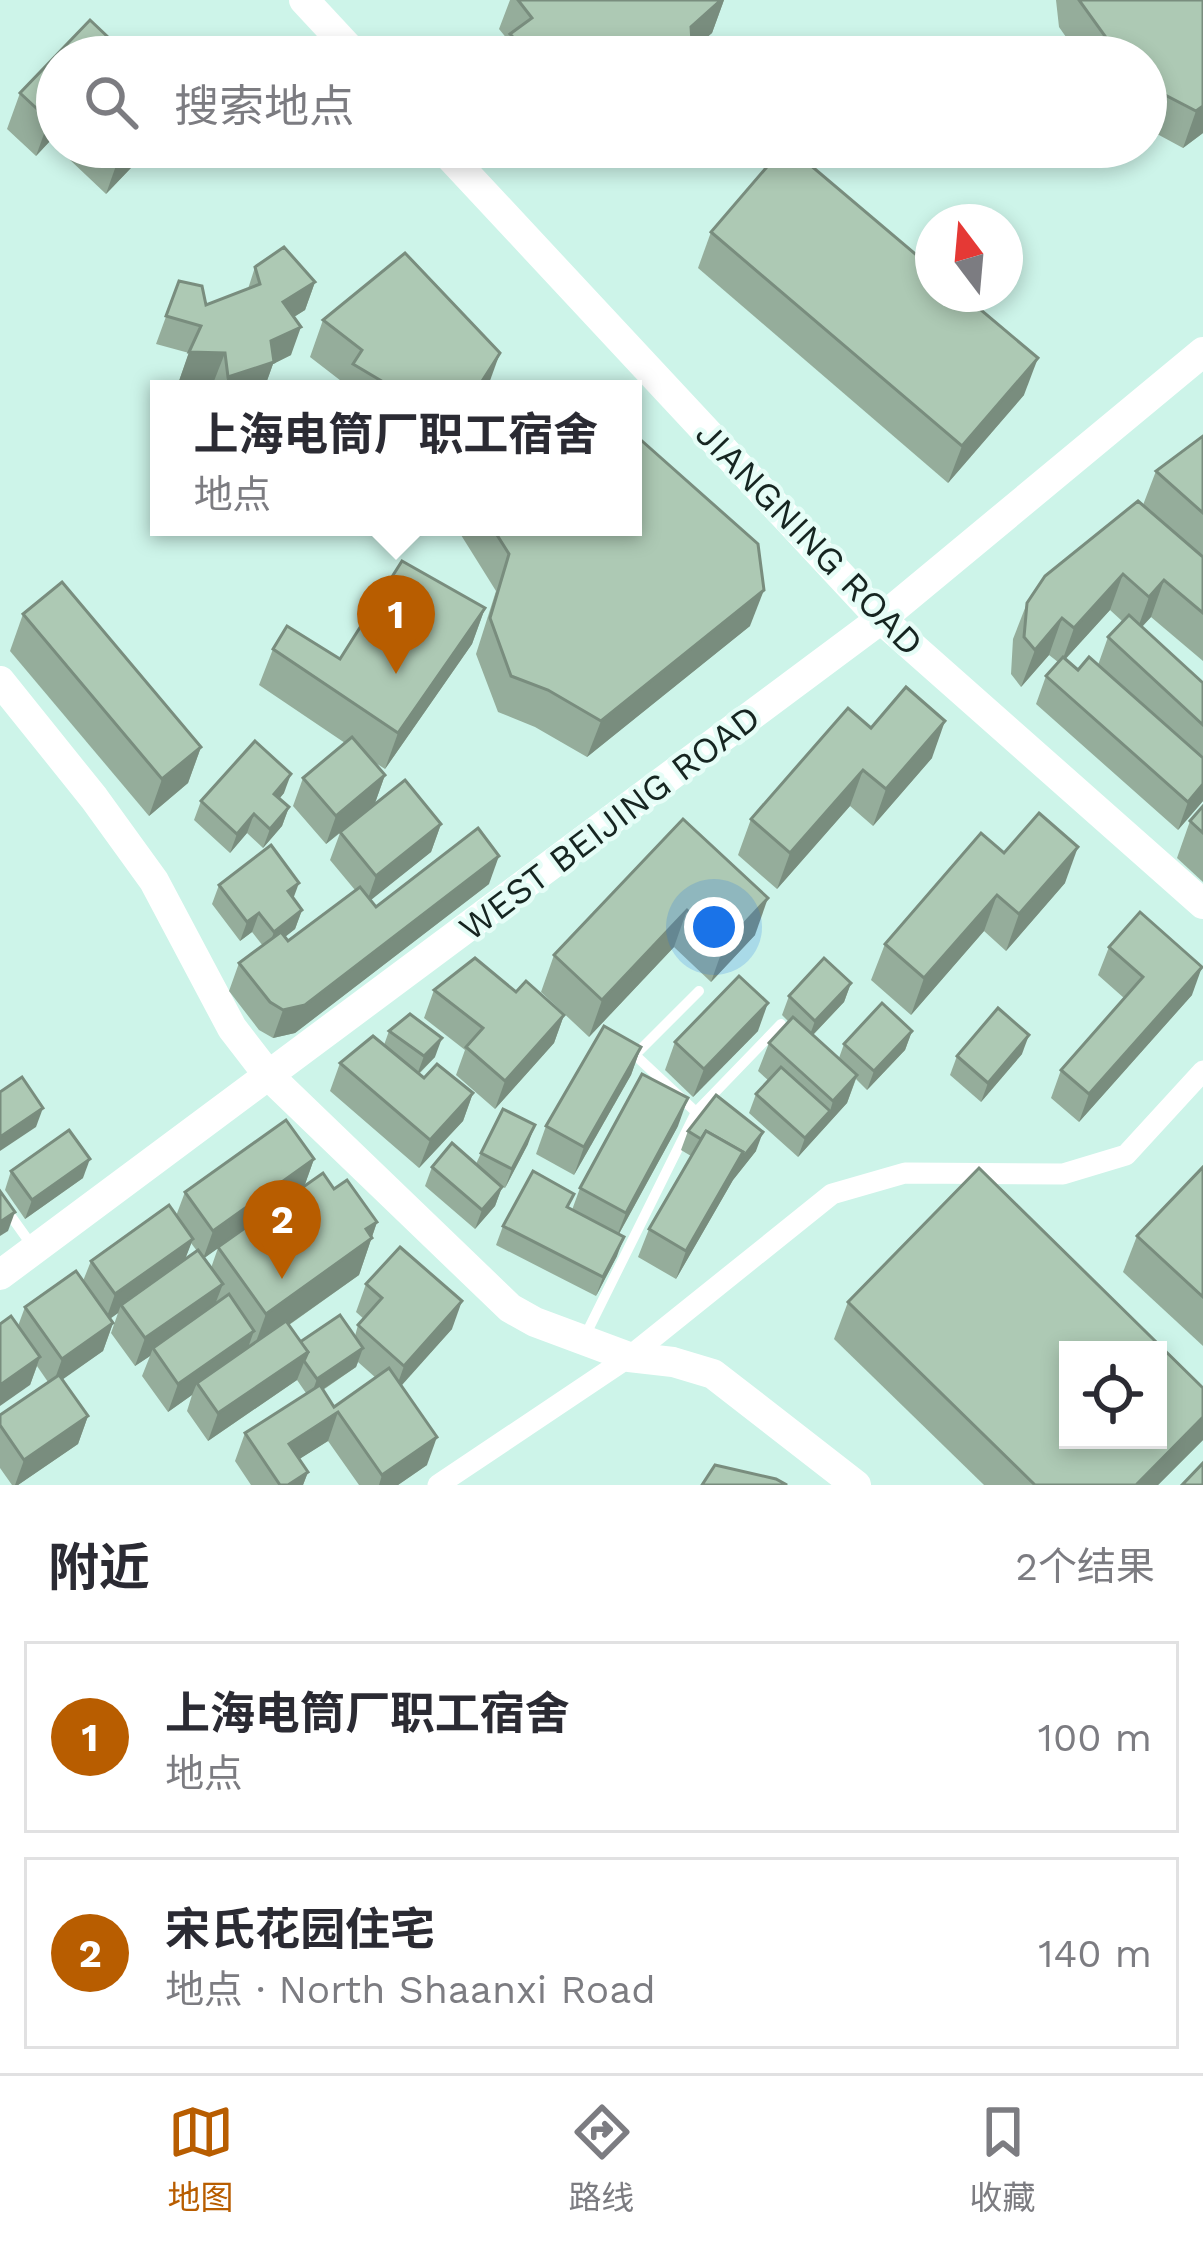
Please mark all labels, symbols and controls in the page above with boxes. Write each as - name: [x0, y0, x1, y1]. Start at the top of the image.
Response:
- search box: [36, 36, 1167, 168]
- icon: search: [78, 69, 144, 135]
- text: 搜索地点: [174, 80, 354, 133]
- north arrow: [915, 204, 1023, 312]
- popup: [150, 380, 642, 536]
- text: 上海电筒厂职工宿舍: [193, 408, 599, 461]
- street label: JIANGNING ROAD: [687, 413, 932, 664]
- text: 地点: [193, 472, 272, 517]
- pin: 1: [357, 575, 435, 674]
- street label: WEST BEIJING ROAD: [451, 696, 768, 949]
- your location: [684, 897, 744, 957]
- pin: 2: [243, 1180, 321, 1279]
- map controls: [1059, 1341, 1167, 1449]
- button: locate: [1059, 1341, 1167, 1449]
- text: 附近: [48, 1538, 150, 1597]
- text: 2个结果: [1015, 1544, 1155, 1589]
- text: 上海电筒厂职工宿舍: [165, 1687, 570, 1740]
- text: 1: [82, 1715, 98, 1760]
- text: 100 m: [1038, 1715, 1152, 1760]
- text: 地点: [165, 1751, 243, 1796]
- text: 宋氏花园住宅: [165, 1903, 435, 1956]
- text: 2: [78, 1931, 102, 1976]
- text: 140 m: [1038, 1931, 1152, 1976]
- text: 地点 · North Shaanxi Road: [165, 1967, 656, 2012]
- tab: 地图: [168, 2099, 234, 2219]
- tab: 路线: [569, 2099, 635, 2219]
- tab: 收藏: [970, 2099, 1036, 2219]

